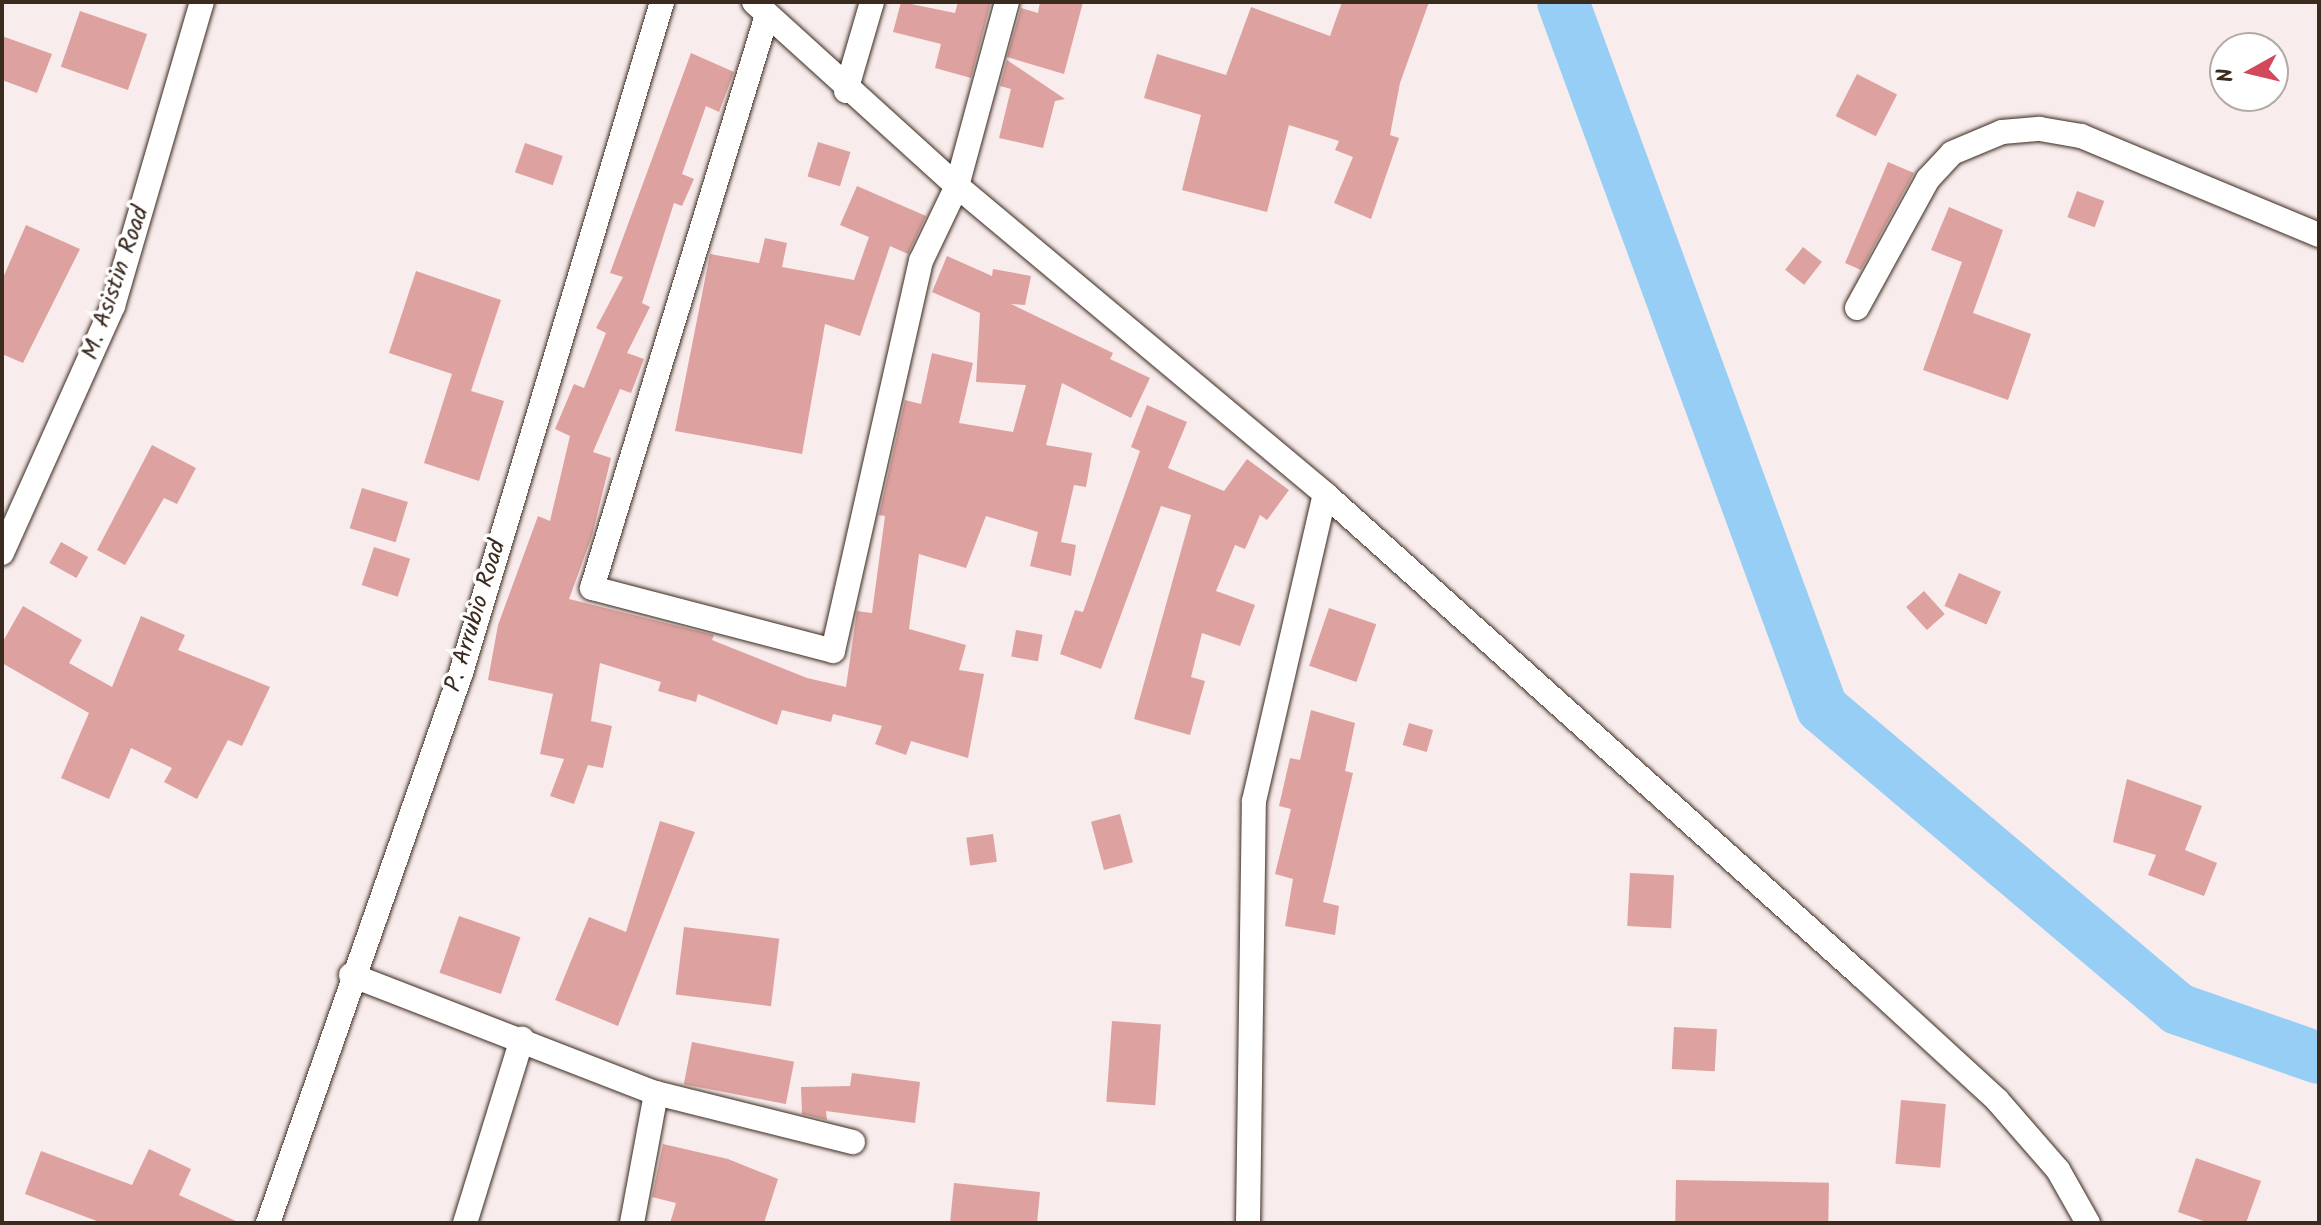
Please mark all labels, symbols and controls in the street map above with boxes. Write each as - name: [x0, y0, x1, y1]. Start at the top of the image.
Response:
- north arrow: [2209, 32, 2289, 112]
- text: N: [2208, 66, 2245, 84]
- street label: M. Asistin Road: [76, 202, 156, 364]
- street label: P. Arrubio Road: [439, 537, 513, 695]

